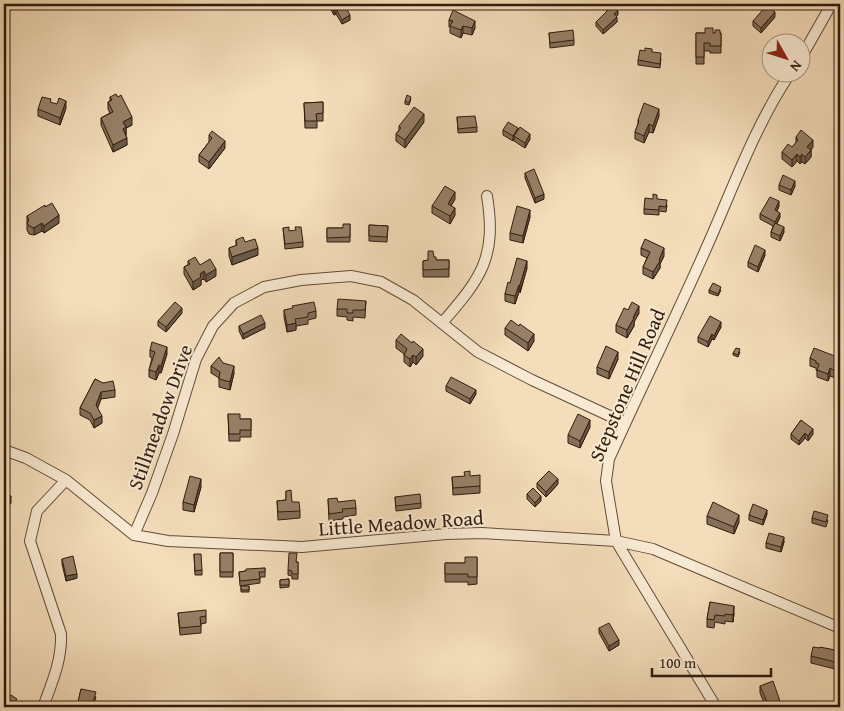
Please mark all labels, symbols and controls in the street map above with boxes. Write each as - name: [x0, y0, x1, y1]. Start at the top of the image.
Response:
- north arrow: [762, 32, 812, 82]
- text: N: [785, 56, 807, 77]
- street label: Stepstone Hill Road: [581, 304, 672, 466]
- street label: Stillmeadow Drive: [120, 340, 199, 494]
- street label: Little Meadow Road: [318, 502, 485, 543]
- scale bar: [652, 646, 770, 678]
- text: 100 m: [659, 652, 697, 673]

